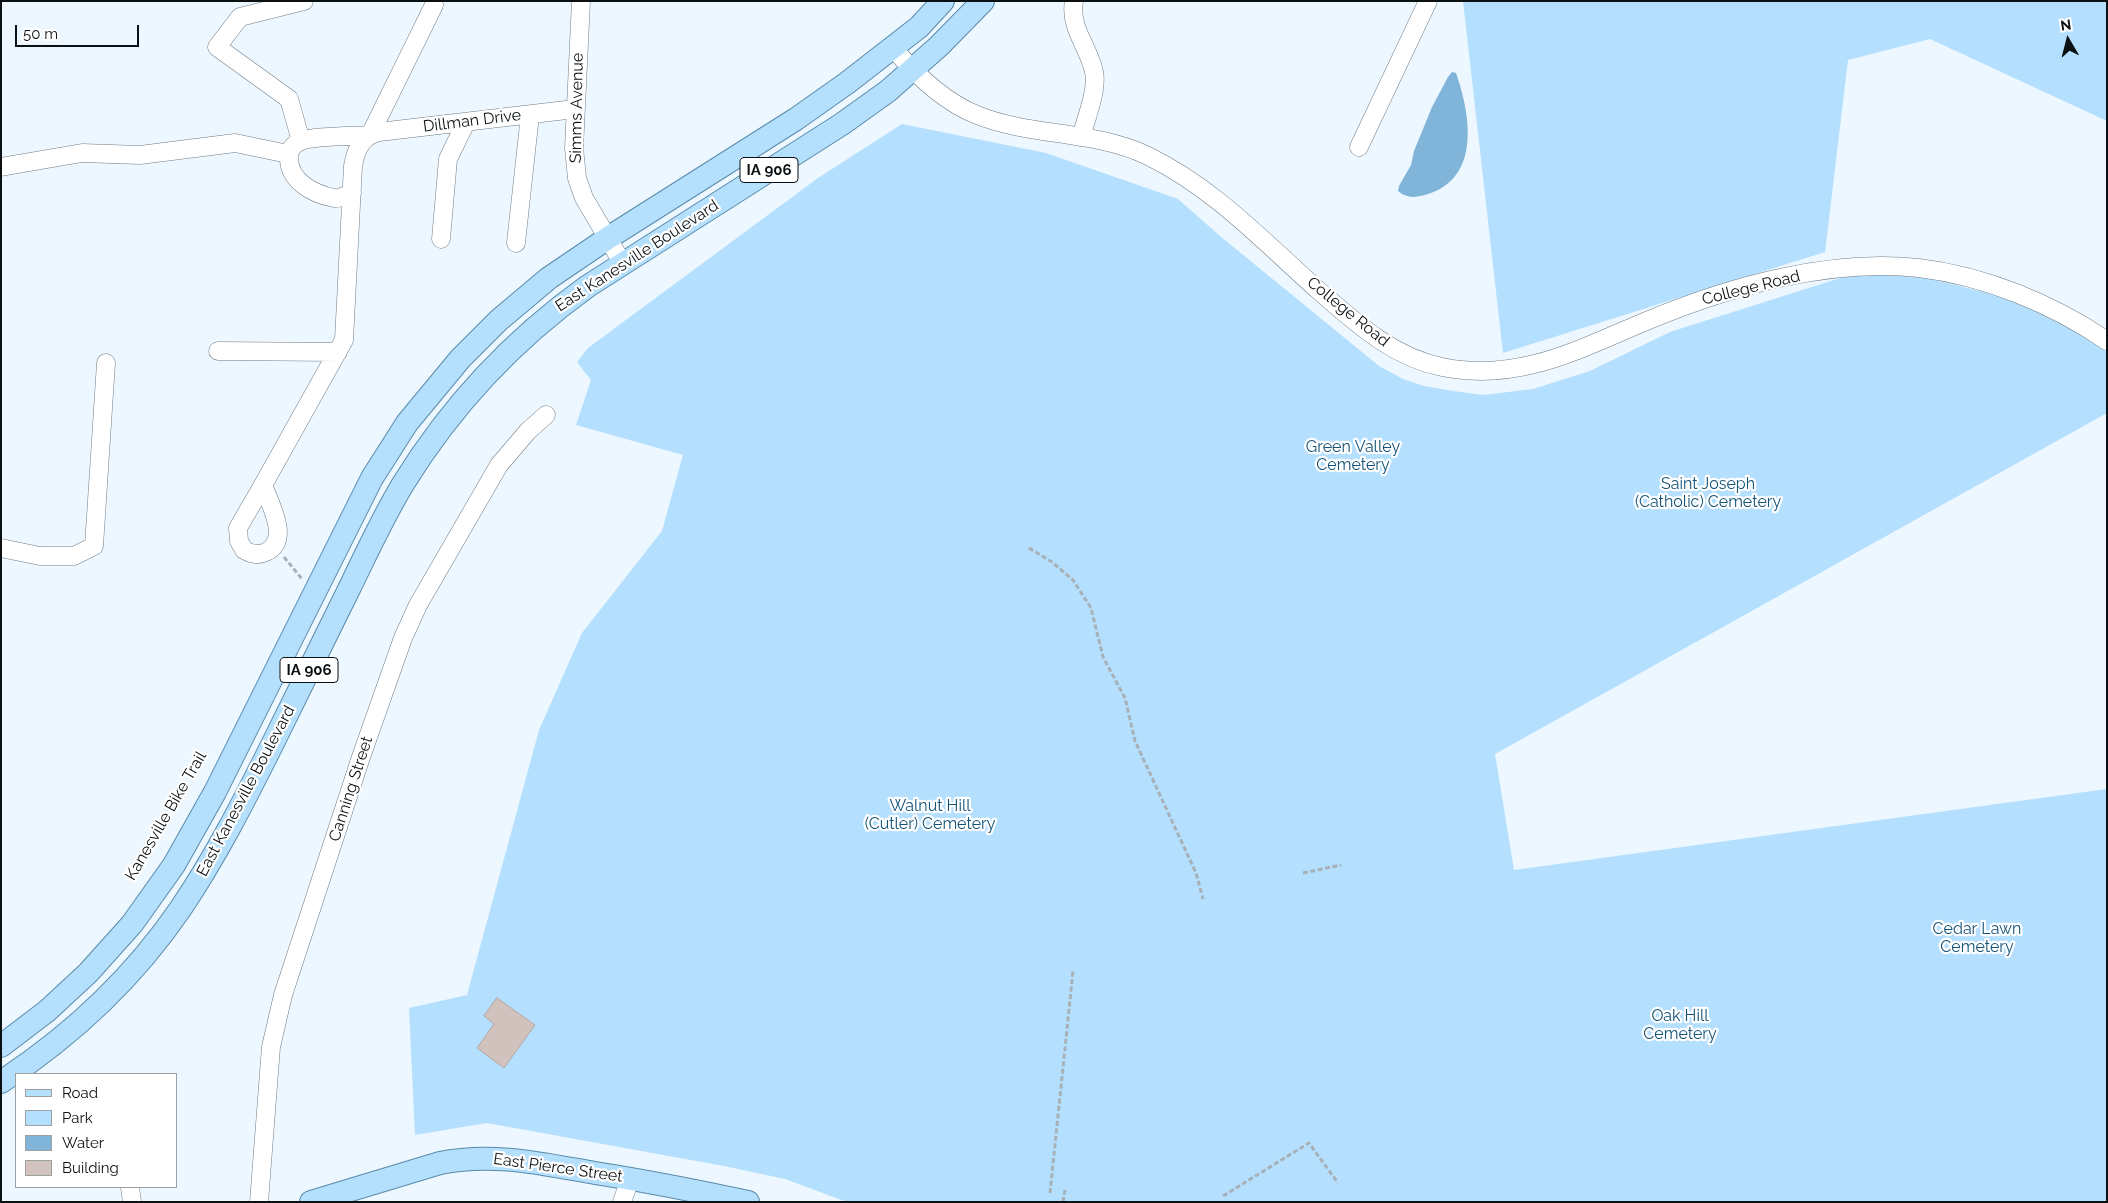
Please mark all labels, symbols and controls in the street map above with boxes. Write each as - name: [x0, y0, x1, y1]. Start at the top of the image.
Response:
- scale bar: [18, 15, 141, 47]
- north arrow: [2043, 15, 2093, 65]
- text: N: [2060, 16, 2072, 34]
- text: 50 m: [23, 25, 58, 43]
- street label: Simms Avenue: [566, 53, 588, 163]
- street label: Dillman Drive: [422, 105, 522, 137]
- road number: IA 906: [740, 158, 798, 182]
- street label: East Kanesville Boulevard: [552, 196, 722, 316]
- street label: College Road: [1700, 267, 1802, 309]
- street label: College Road: [1303, 273, 1393, 351]
- park label: Green Valley Cemetery: [1306, 437, 1400, 475]
- park label: Saint Joseph (Catholic) Cemetery: [1635, 474, 1781, 512]
- road number: IA 906: [280, 658, 338, 682]
- street label: East Kanesville Boulevard: [193, 702, 299, 880]
- street label: Canning Street: [325, 734, 377, 844]
- street label: Kanesville Bike Trail: [121, 748, 211, 884]
- park label: Walnut Hill (Cutler) Cemetery: [865, 796, 995, 834]
- park label: Cedar Lawn Cemetery: [1933, 919, 2021, 957]
- park label: Oak Hill Cemetery: [1643, 1006, 1717, 1044]
- legend: [15, 1073, 178, 1188]
- text: Road: [62, 1084, 98, 1102]
- text: Park: [62, 1109, 93, 1127]
- text: Water: [62, 1134, 104, 1152]
- street label: East Pierce Street: [492, 1149, 624, 1187]
- text: Building: [62, 1159, 119, 1177]

